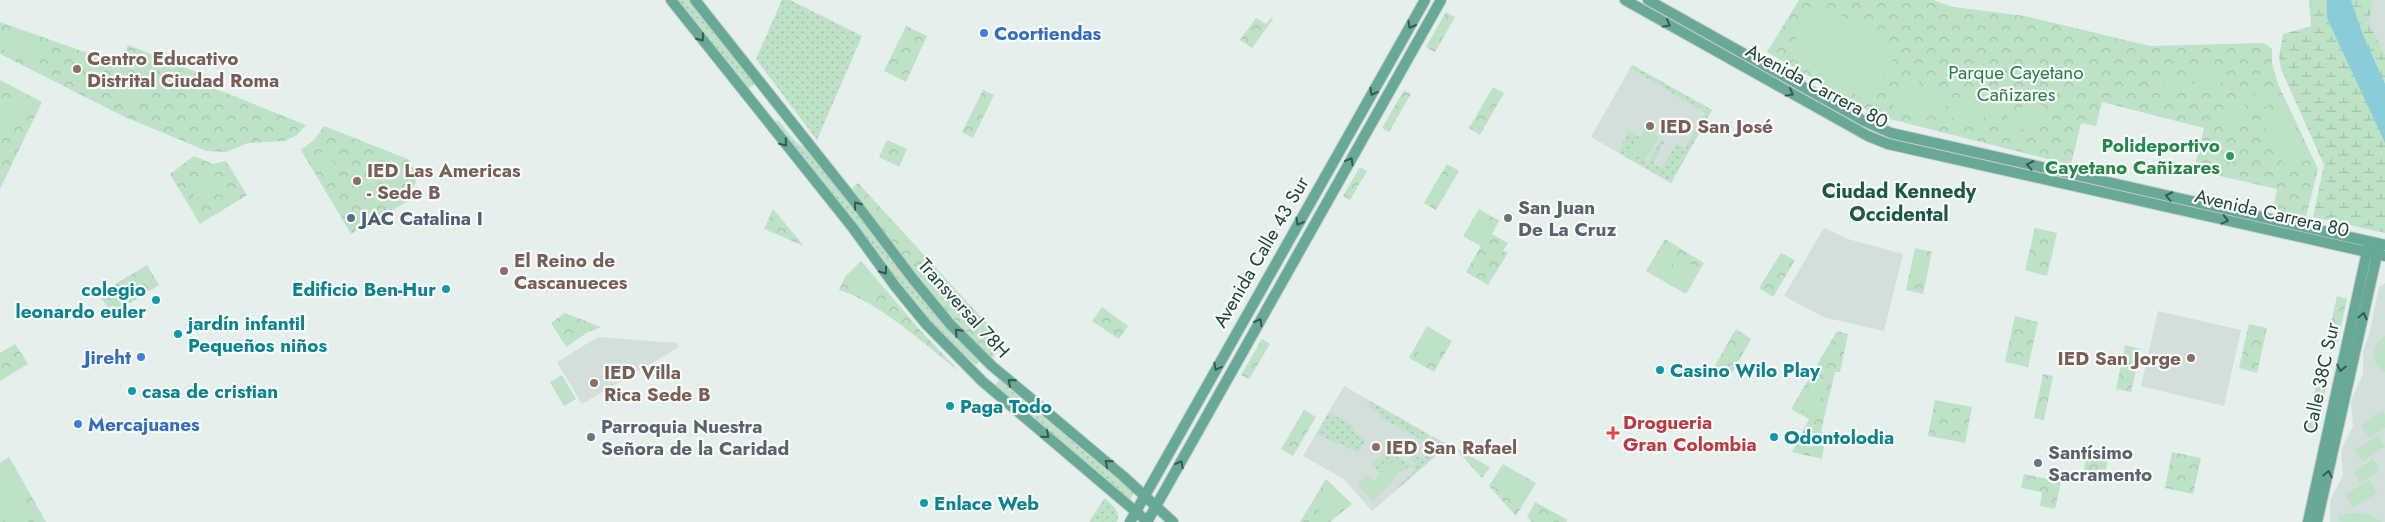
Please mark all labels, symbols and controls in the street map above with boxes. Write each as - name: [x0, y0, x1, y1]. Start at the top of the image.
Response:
- one-way arrow: [1662, 18, 1671, 28]
- one-way arrow: [1407, 19, 1417, 28]
- place label: Coortiendas: [994, 20, 1102, 47]
- marker: Coortiendas: [978, 27, 990, 39]
- one-way arrow: [695, 32, 704, 42]
- street label: Avenida Carrera 80: [1741, 37, 1893, 135]
- place label: Centro Educativo Distrital Ciudad Roma: [87, 45, 279, 94]
- park label: Parque Cayetano Cañizares: [1948, 59, 2084, 108]
- marker: Centro Educativo Distrital Ciudad Roma: [71, 63, 83, 75]
- one-way arrow: [1785, 86, 1794, 96]
- one-way arrow: [1369, 87, 1379, 96]
- place label: IED San José: [1660, 113, 1773, 140]
- marker: IED San José: [1644, 120, 1656, 132]
- place label: Polideportivo Cayetano Cañizares: [2045, 132, 2220, 181]
- one-way arrow: [779, 137, 787, 146]
- marker: Polideportivo Cayetano Cañizares: [2224, 150, 2236, 162]
- place label: IED Las Americas - Sede B: [367, 157, 521, 206]
- one-way arrow: [1344, 158, 1354, 167]
- one-way arrow: [2025, 160, 2034, 171]
- street label: Avenida Calle 43 Sur: [1207, 171, 1316, 333]
- marker: IED Las Americas - Sede B: [351, 175, 363, 187]
- district label: Ciudad Kennedy Occidental: [1822, 177, 1977, 229]
- street label: Avenida Carrera 80: [2192, 182, 2352, 244]
- one-way arrow: [2164, 191, 2173, 202]
- place label: San Juan De La Cruz: [1518, 194, 1617, 243]
- one-way arrow: [854, 201, 863, 210]
- place label: JAC Catalina I: [357, 205, 483, 232]
- marker: JAC Catalina I: [345, 212, 357, 224]
- marker: San Juan De La Cruz: [1502, 212, 1514, 224]
- one-way arrow: [2220, 214, 2229, 225]
- one-way arrow: [1295, 216, 1305, 225]
- place label: El Reino de Cascanueces: [514, 247, 628, 296]
- street label: Transversal 78H: [912, 252, 1016, 364]
- marker: El Reino de Cascanueces: [498, 265, 510, 277]
- one-way arrow: [878, 265, 887, 275]
- place label: colegio leonardo euler: [16, 276, 146, 325]
- place label: Edificio Ben-Hur: [292, 276, 436, 303]
- marker: Edificio Ben-Hur: [440, 283, 452, 295]
- marker: colegio leonardo euler: [150, 294, 162, 306]
- place label: jardín infantil Pequeños niños: [186, 310, 327, 359]
- one-way arrow: [2357, 311, 2368, 320]
- one-way arrow: [1253, 318, 1263, 327]
- street label: Calle 38C Sur: [2296, 320, 2346, 436]
- marker: jardín infantil Pequeños niños: [172, 328, 184, 340]
- one-way arrow: [955, 328, 964, 337]
- place label: Jireht: [80, 344, 131, 371]
- place label: IED San Jorge: [2058, 345, 2181, 372]
- marker: Jireht: [135, 351, 147, 363]
- marker: IED San Jorge: [2185, 352, 2197, 364]
- place label: Casino Wilo Play: [1670, 357, 1821, 384]
- place label: IED Villa Rica Sede B: [604, 359, 711, 408]
- one-way arrow: [1213, 361, 1223, 370]
- marker: Casino Wilo Play: [1654, 364, 1666, 376]
- one-way arrow: [2337, 364, 2347, 373]
- marker: IED Villa Rica Sede B: [588, 377, 600, 389]
- place label: casa de cristian: [142, 378, 278, 405]
- one-way arrow: [1007, 379, 1016, 388]
- marker: casa de cristian: [126, 385, 138, 397]
- place label: Paga Todo: [960, 393, 1052, 420]
- marker: Paga Todo: [944, 400, 956, 412]
- place label: Drogueria Gran Colombia: [1623, 409, 1757, 458]
- place label: Mercajuanes: [88, 411, 200, 438]
- place label: Parroquia Nuestra Señora de la Caridad: [601, 413, 789, 462]
- marker: Mercajuanes: [72, 418, 84, 430]
- place label: Odontolodia: [1784, 424, 1894, 451]
- marker: Drogueria Gran Colombia: [1607, 427, 1619, 439]
- one-way arrow: [1040, 429, 1049, 438]
- marker: Parroquia Nuestra Señora de la Caridad: [585, 431, 597, 443]
- marker: Odontolodia: [1768, 431, 1780, 443]
- place label: IED San Rafael: [1386, 434, 1517, 461]
- place label: Santísimo Sacramento: [2048, 439, 2152, 488]
- marker: IED San Rafael: [1370, 441, 1382, 453]
- marker: Santísimo Sacramento: [2032, 457, 2044, 469]
- one-way arrow: [1174, 460, 1184, 469]
- one-way arrow: [1105, 461, 1114, 469]
- one-way arrow: [2322, 470, 2333, 479]
- place label: Enlace Web: [934, 490, 1039, 517]
- marker: Enlace Web: [918, 497, 930, 509]

